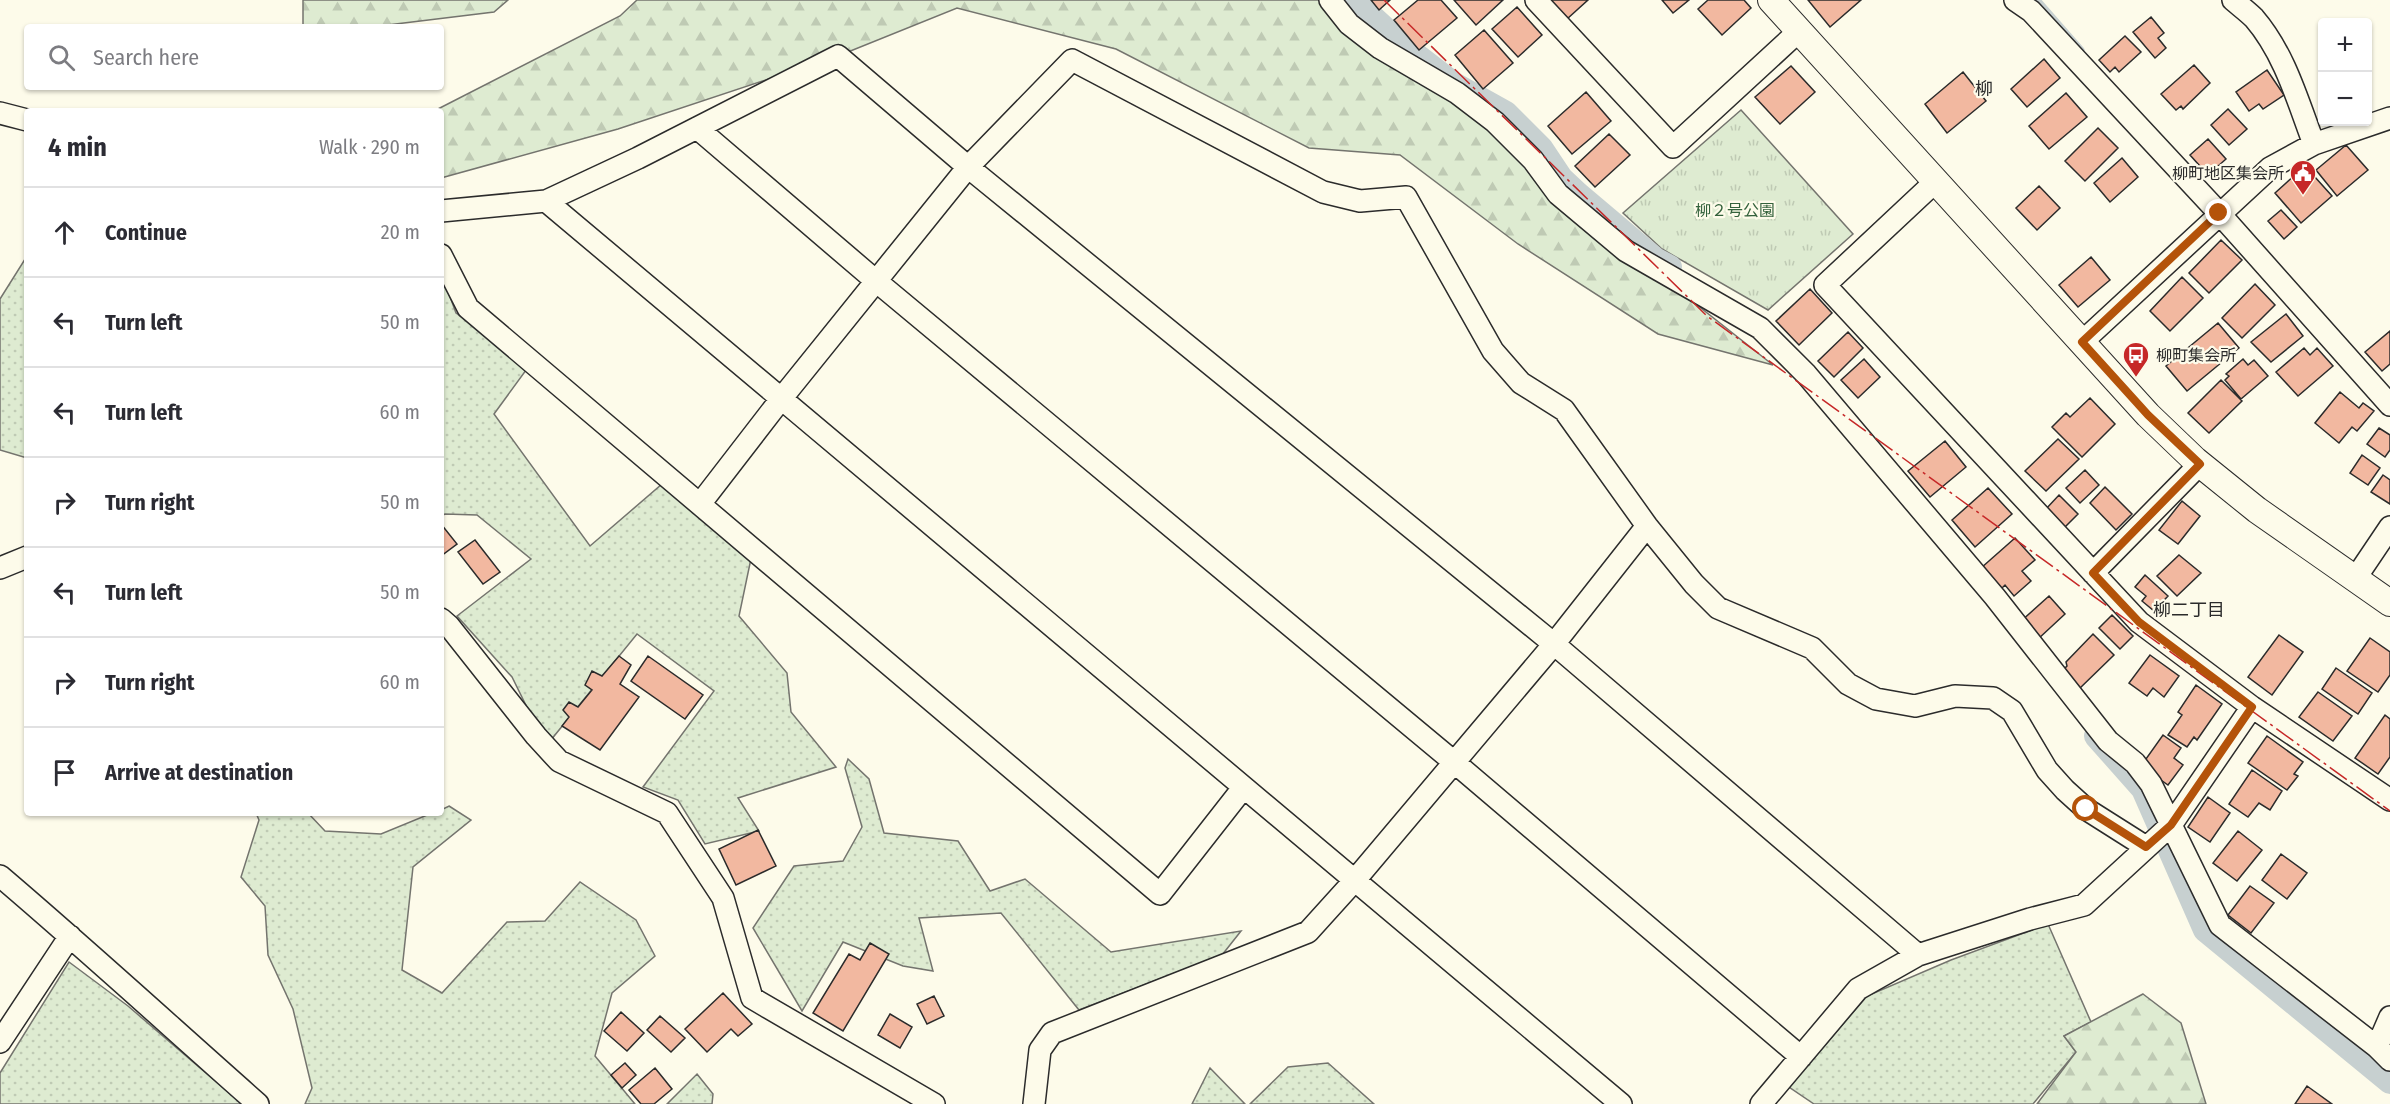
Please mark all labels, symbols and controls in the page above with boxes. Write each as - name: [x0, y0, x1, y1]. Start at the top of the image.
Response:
- map controls: [2318, 18, 2372, 126]
- button: +: [2318, 18, 2372, 72]
- search box: [24, 24, 444, 90]
- icon: search: [45, 41, 78, 74]
- text: Search here: [93, 44, 199, 71]
- button: −: [2318, 72, 2372, 126]
- district label: 柳: [1975, 78, 1993, 100]
- text: 4 min: [48, 132, 107, 163]
- text: Walk · 290 m: [319, 135, 420, 159]
- public building icon: 柳町地区集会所: [2288, 158, 2318, 196]
- place label: 柳町地区集会所: [2172, 164, 2284, 183]
- route end: [2205, 199, 2231, 225]
- park label: 柳２号公園: [1695, 201, 1775, 220]
- icon: ahead: [48, 216, 81, 249]
- text: Continue: [105, 219, 187, 246]
- text: 20 m: [381, 220, 420, 244]
- icon: left: [48, 306, 81, 339]
- text: Turn left: [105, 309, 183, 336]
- text: 50 m: [380, 310, 420, 334]
- bus stop icon: 柳町集会所: [2121, 340, 2151, 378]
- place label: 柳町集会所: [2156, 346, 2236, 365]
- icon: left: [48, 396, 81, 429]
- text: Turn left: [105, 399, 183, 426]
- text: 60 m: [380, 400, 420, 424]
- icon: right: [48, 486, 81, 519]
- text: Turn right: [105, 489, 194, 516]
- text: 50 m: [380, 490, 420, 514]
- icon: left: [48, 576, 81, 609]
- text: Turn left: [105, 579, 183, 606]
- text: 50 m: [380, 580, 420, 604]
- district label: 柳二丁目: [2153, 599, 2225, 621]
- icon: right: [48, 666, 81, 699]
- text: Turn right: [105, 669, 194, 696]
- text: 60 m: [380, 670, 420, 694]
- icon: arrive: [48, 756, 81, 789]
- text: Arrive at destination: [105, 759, 293, 786]
- route start: [2072, 795, 2098, 821]

